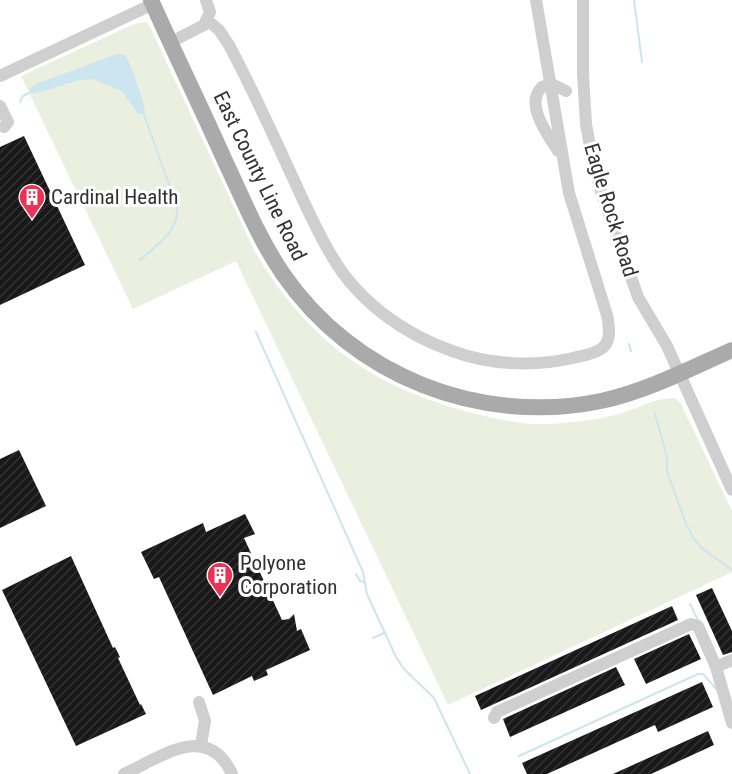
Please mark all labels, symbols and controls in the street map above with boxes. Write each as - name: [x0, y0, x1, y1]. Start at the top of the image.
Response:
- street label: East County Line Road: [209, 87, 311, 265]
- street label: Eagle Rock Road: [579, 140, 643, 280]
- building icon: Cardinal Health: [17, 182, 47, 220]
- place label: Cardinal Health: [51, 185, 178, 209]
- place label: Polyone Corporation: [240, 551, 338, 599]
- building icon: Polyone Corporation: [205, 560, 235, 598]

